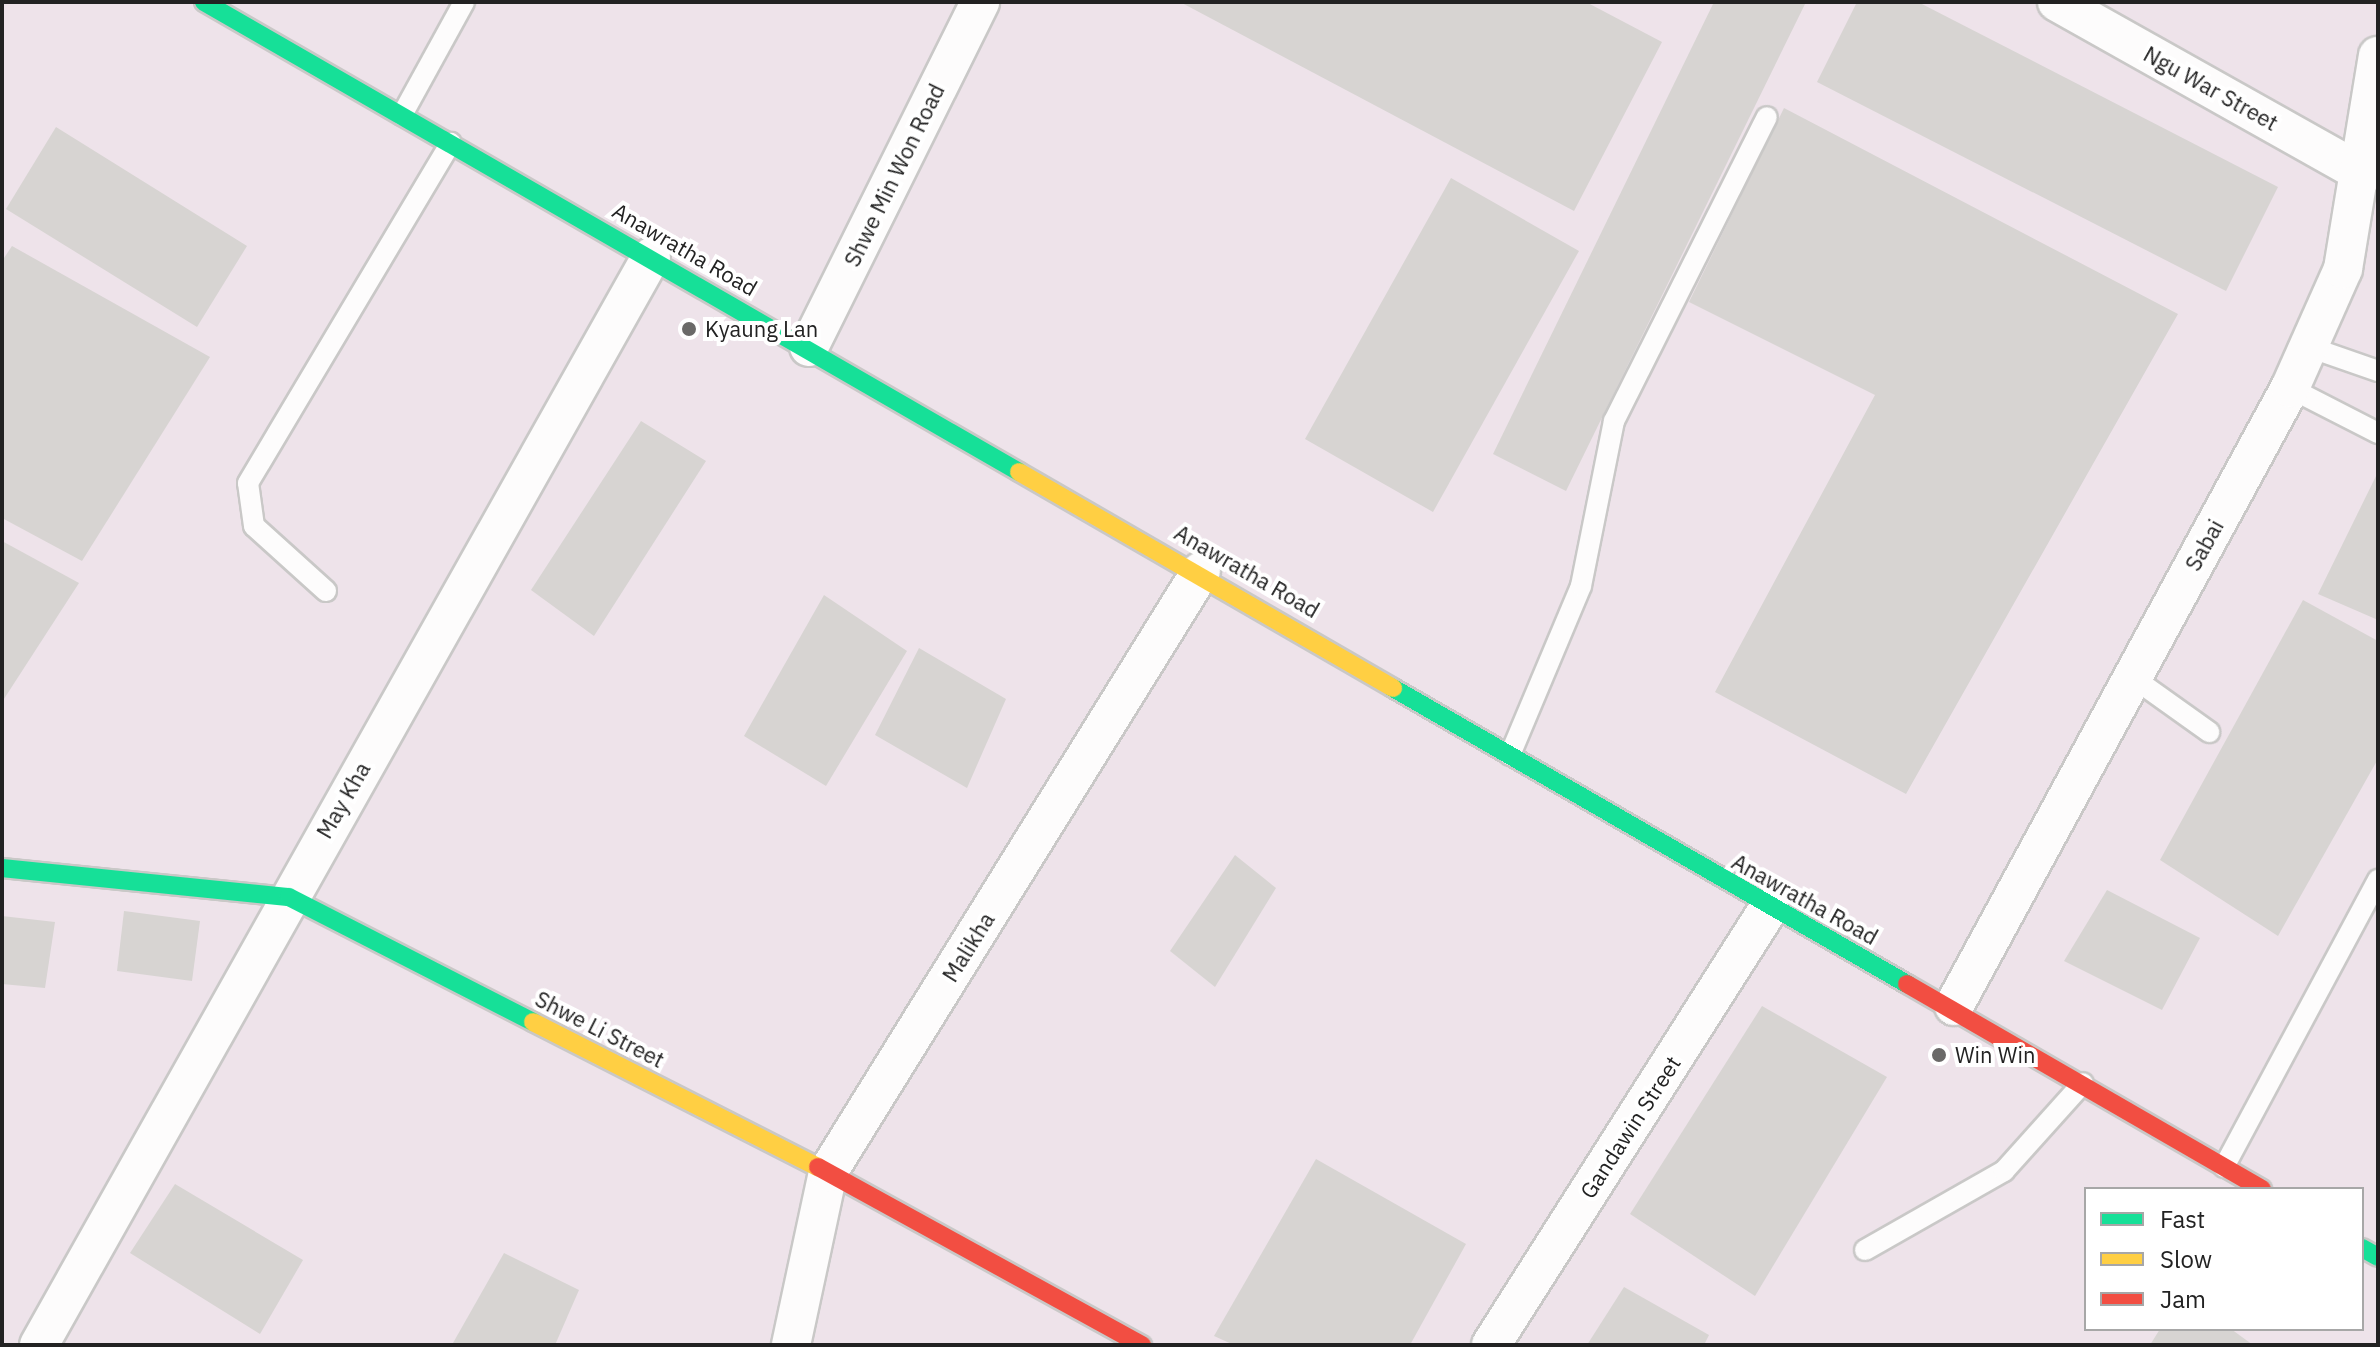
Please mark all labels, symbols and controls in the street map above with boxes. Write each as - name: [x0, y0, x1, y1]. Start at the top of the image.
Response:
- street label: Ngu War Street: [2139, 40, 2283, 136]
- street label: Shwe Min Won Road: [838, 79, 950, 271]
- street label: Anawratha Road: [608, 197, 762, 301]
- place label: Kyaung Lan: [705, 316, 818, 342]
- marker: Kyaung Lan: [680, 320, 698, 338]
- street label: Sabai: [2179, 515, 2229, 575]
- street label: Anawratha Road: [1170, 519, 1324, 623]
- street label: May Kha: [311, 757, 375, 843]
- street label: Anawratha Road: [1727, 848, 1883, 950]
- street label: Malikha: [936, 907, 1000, 987]
- street label: Shwe Li Street: [531, 985, 669, 1073]
- place label: Win Win: [1955, 1042, 2035, 1068]
- marker: Win Win: [1930, 1046, 1948, 1064]
- street label: Gandawin Street: [1574, 1051, 1686, 1203]
- legend: [2084, 1187, 2364, 1331]
- text: Fast: [2160, 1203, 2205, 1235]
- text: Slow: [2160, 1243, 2212, 1275]
- text: Jam: [2160, 1283, 2206, 1315]

